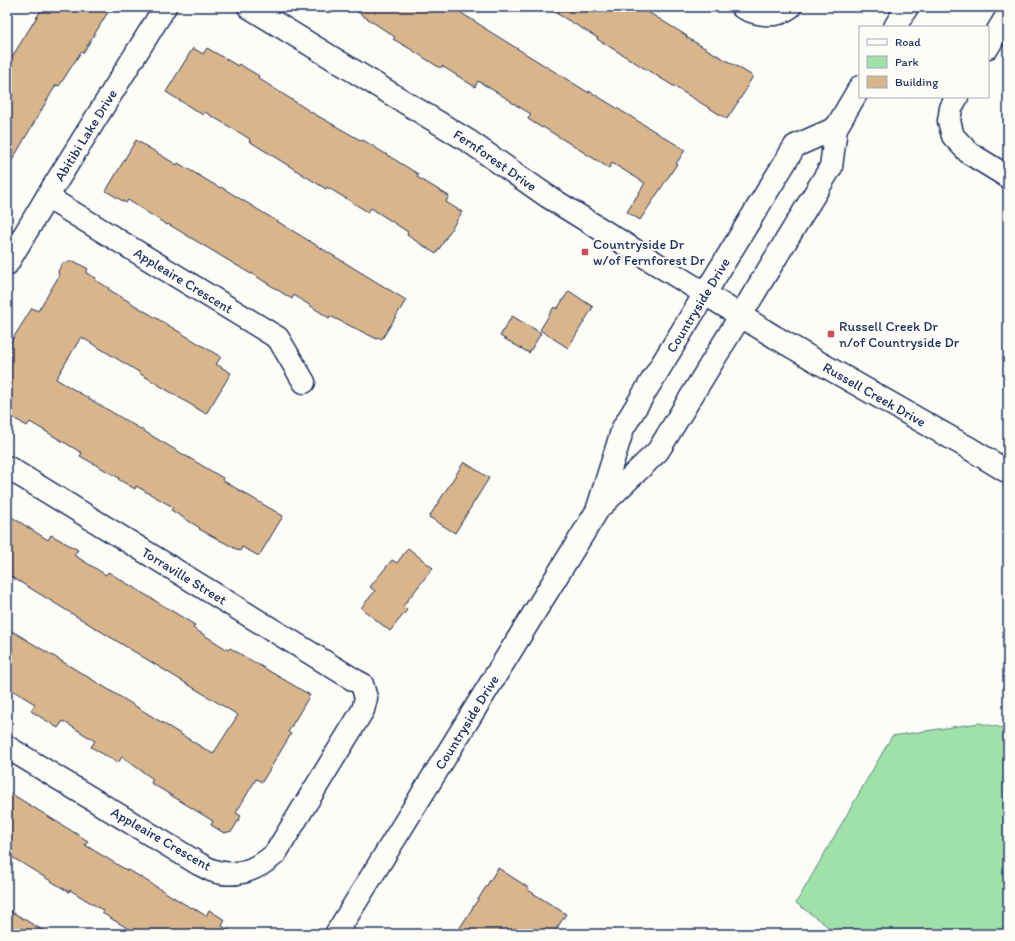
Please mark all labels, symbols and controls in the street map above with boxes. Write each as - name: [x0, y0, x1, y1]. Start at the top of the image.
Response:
- legend: [859, 26, 989, 98]
- text: Road: [895, 35, 921, 49]
- text: Park: [895, 55, 919, 69]
- text: Building: [895, 75, 939, 89]
- street label: Abitibi Lake Drive: [51, 86, 121, 184]
- street label: Fernforest Drive: [450, 126, 540, 195]
- place label: Countryside Dr w/of Fernforest Dr: [593, 236, 705, 269]
- street label: Appleaire Crescent: [131, 244, 236, 317]
- marker: Countryside Dr w/of Fernforest Dr: [580, 247, 590, 257]
- street label: Countryside Drive: [663, 254, 734, 356]
- place label: Russell Creek Dr n/of Countryside Dr: [839, 318, 960, 351]
- marker: Russell Creek Dr n/of Countryside Dr: [826, 329, 836, 339]
- street label: Russell Creek Drive: [820, 358, 929, 430]
- street label: Torraville Street: [139, 543, 230, 608]
- street label: Countryside Drive: [431, 671, 502, 773]
- street label: Appleaire Crescent: [108, 803, 214, 875]

